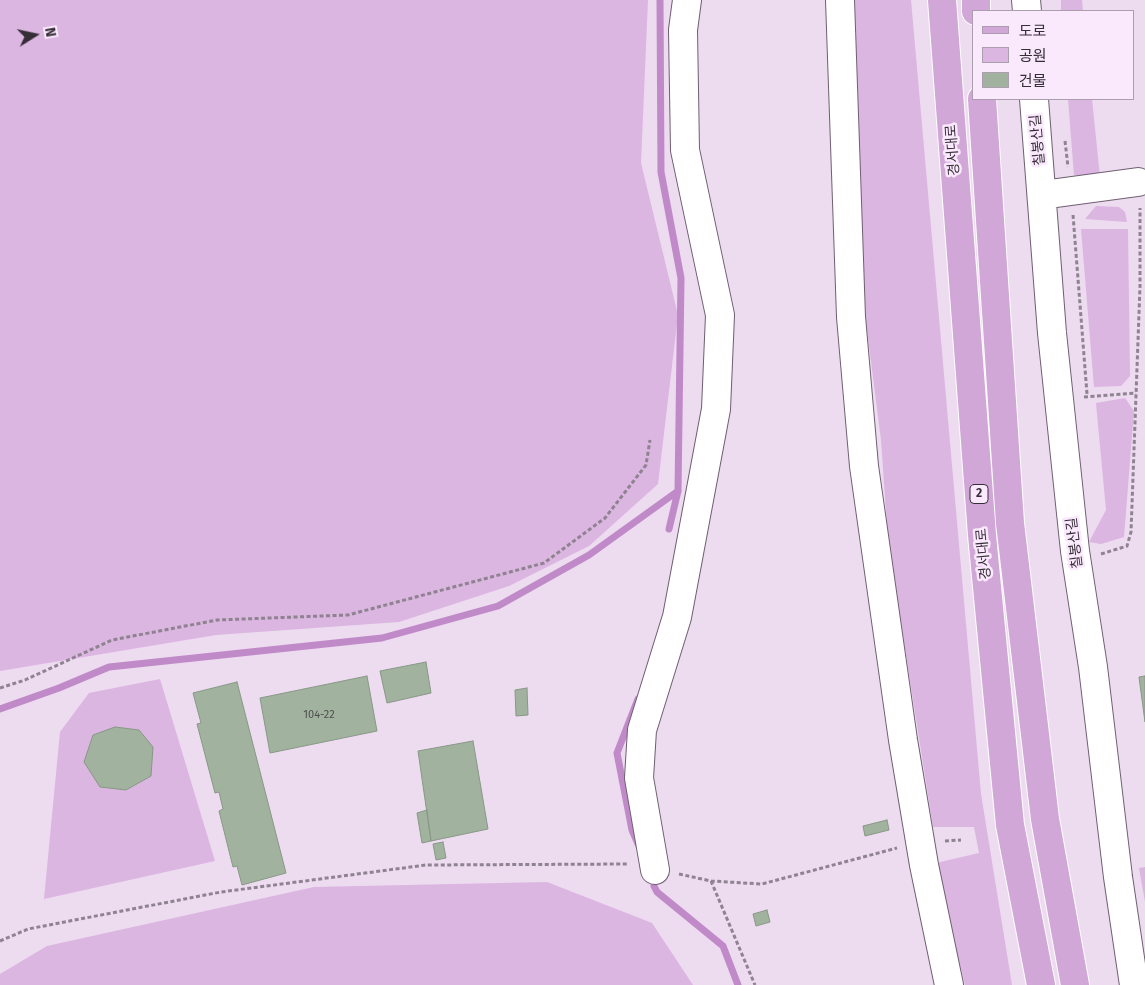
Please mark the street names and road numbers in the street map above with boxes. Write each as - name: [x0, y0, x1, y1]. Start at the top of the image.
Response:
- street label: 칠봉산길: [1027, 114, 1049, 166]
- street label: 경서대로: [943, 124, 963, 176]
- road number: 2: [970, 484, 988, 504]
- street label: 칠봉산길: [1064, 516, 1086, 570]
- street label: 경서대로: [973, 528, 995, 580]

